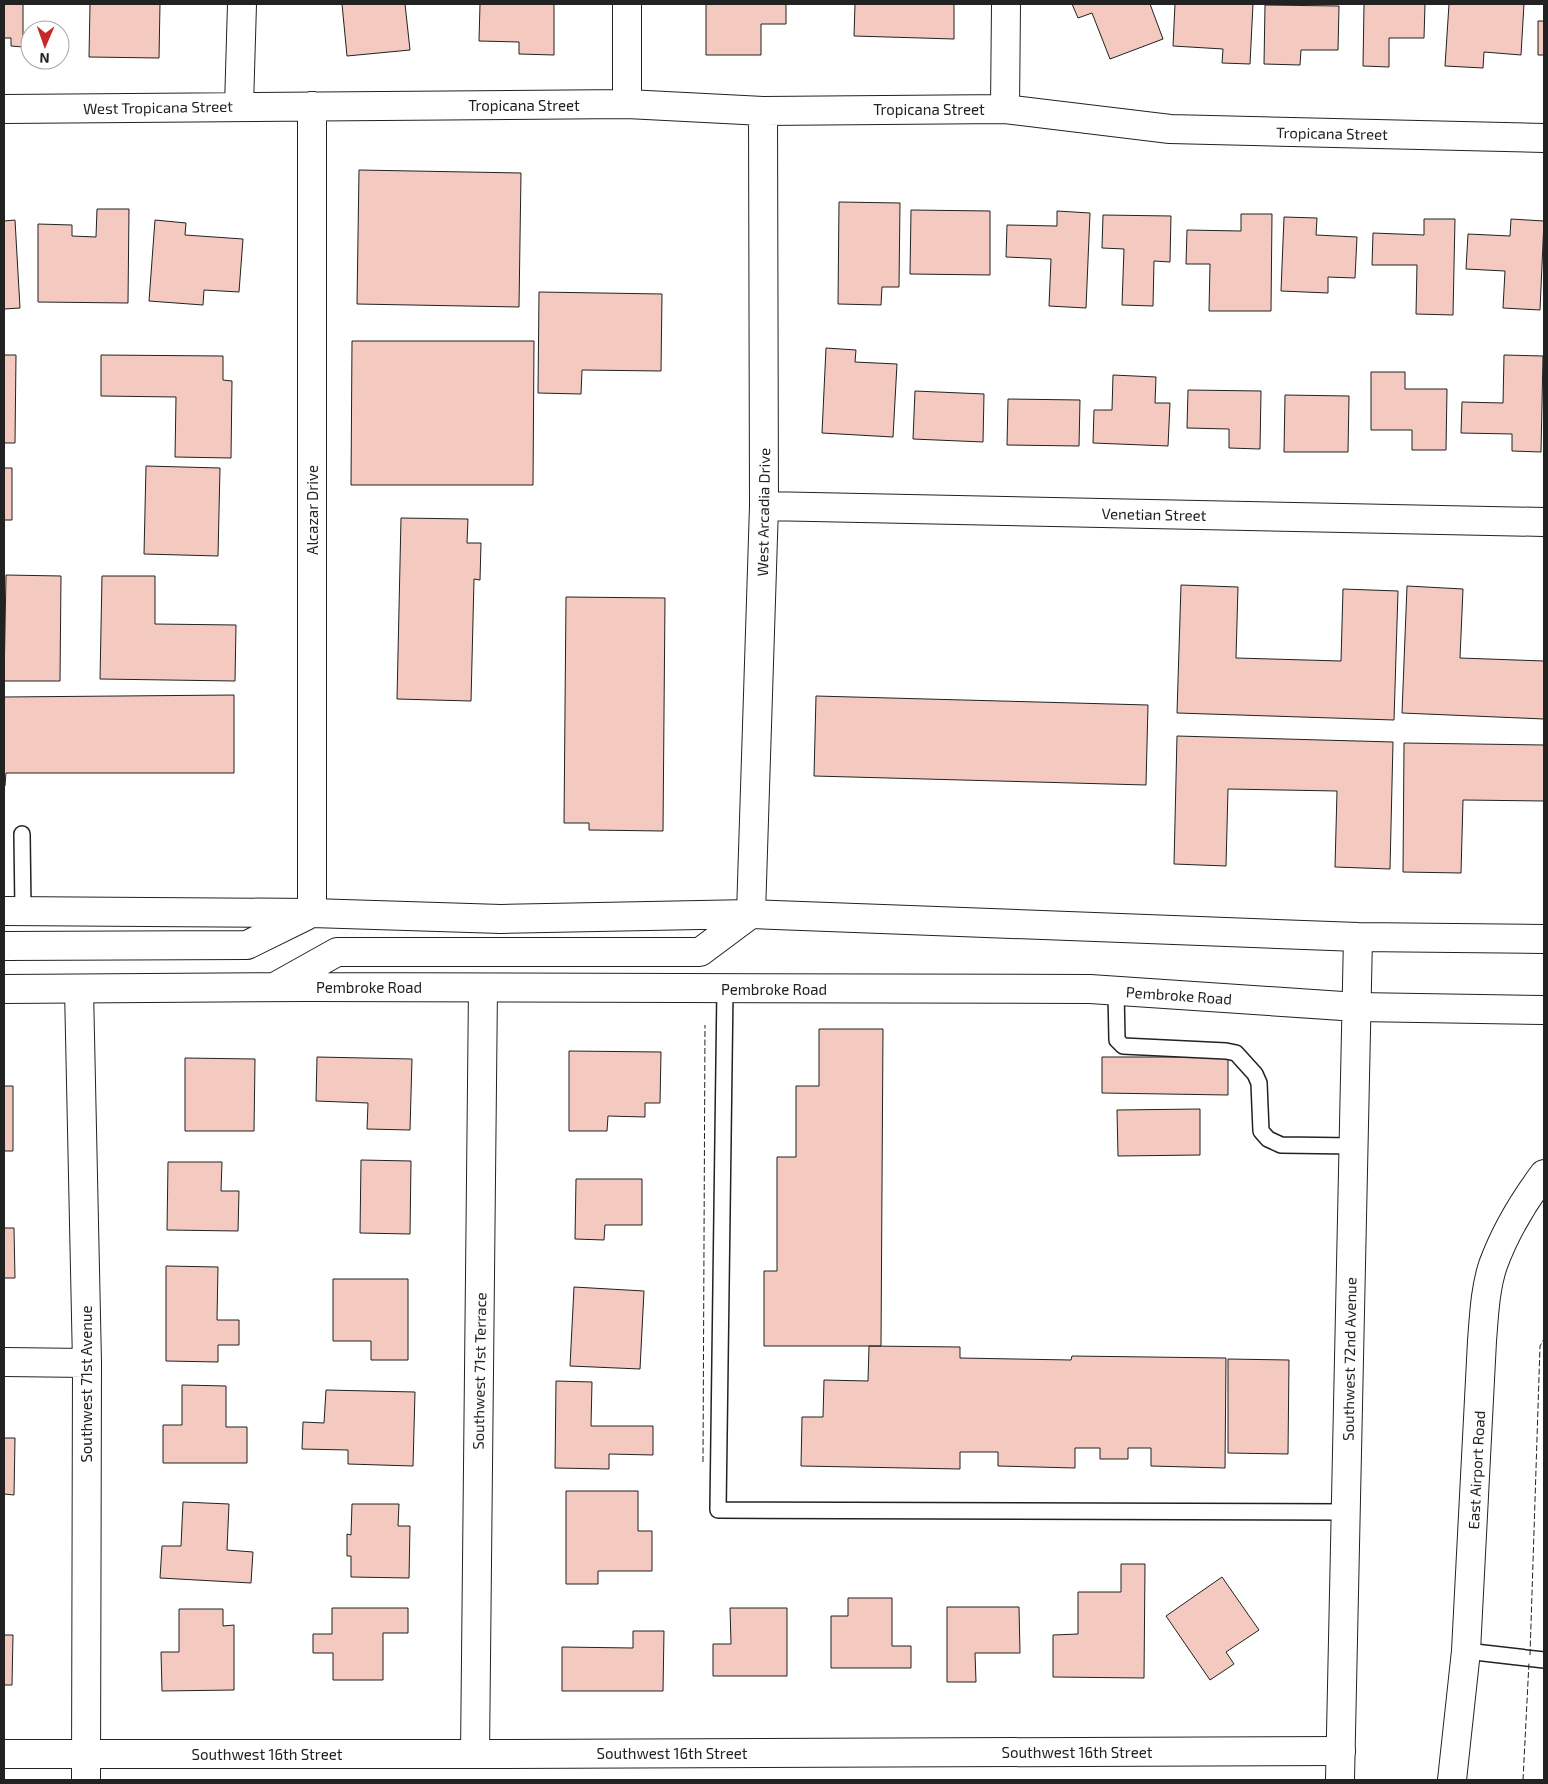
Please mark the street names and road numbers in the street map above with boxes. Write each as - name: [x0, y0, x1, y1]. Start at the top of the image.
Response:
- street label: Tropicana Street: [468, 96, 580, 114]
- street label: West Tropicana Street: [83, 97, 233, 117]
- street label: Tropicana Street: [873, 100, 985, 118]
- street label: Tropicana Street: [1276, 123, 1388, 143]
- street label: West Arcadia Drive: [753, 448, 773, 576]
- street label: Alcazar Drive: [303, 465, 321, 555]
- street label: Venetian Street: [1101, 504, 1207, 524]
- street label: Pembroke Road: [316, 978, 422, 996]
- street label: Pembroke Road: [721, 980, 827, 998]
- street label: Pembroke Road: [1125, 982, 1233, 1008]
- street label: Southwest 72nd Avenue: [1339, 1277, 1359, 1441]
- street label: Southwest 71st Terrace: [469, 1292, 489, 1450]
- street label: Southwest 71st Avenue: [77, 1305, 95, 1463]
- street label: East Airport Road: [1464, 1410, 1488, 1530]
- street label: Southwest 16th Street: [1002, 1743, 1153, 1761]
- street label: Southwest 16th Street: [597, 1744, 748, 1762]
- street label: Southwest 16th Street: [192, 1745, 343, 1763]

